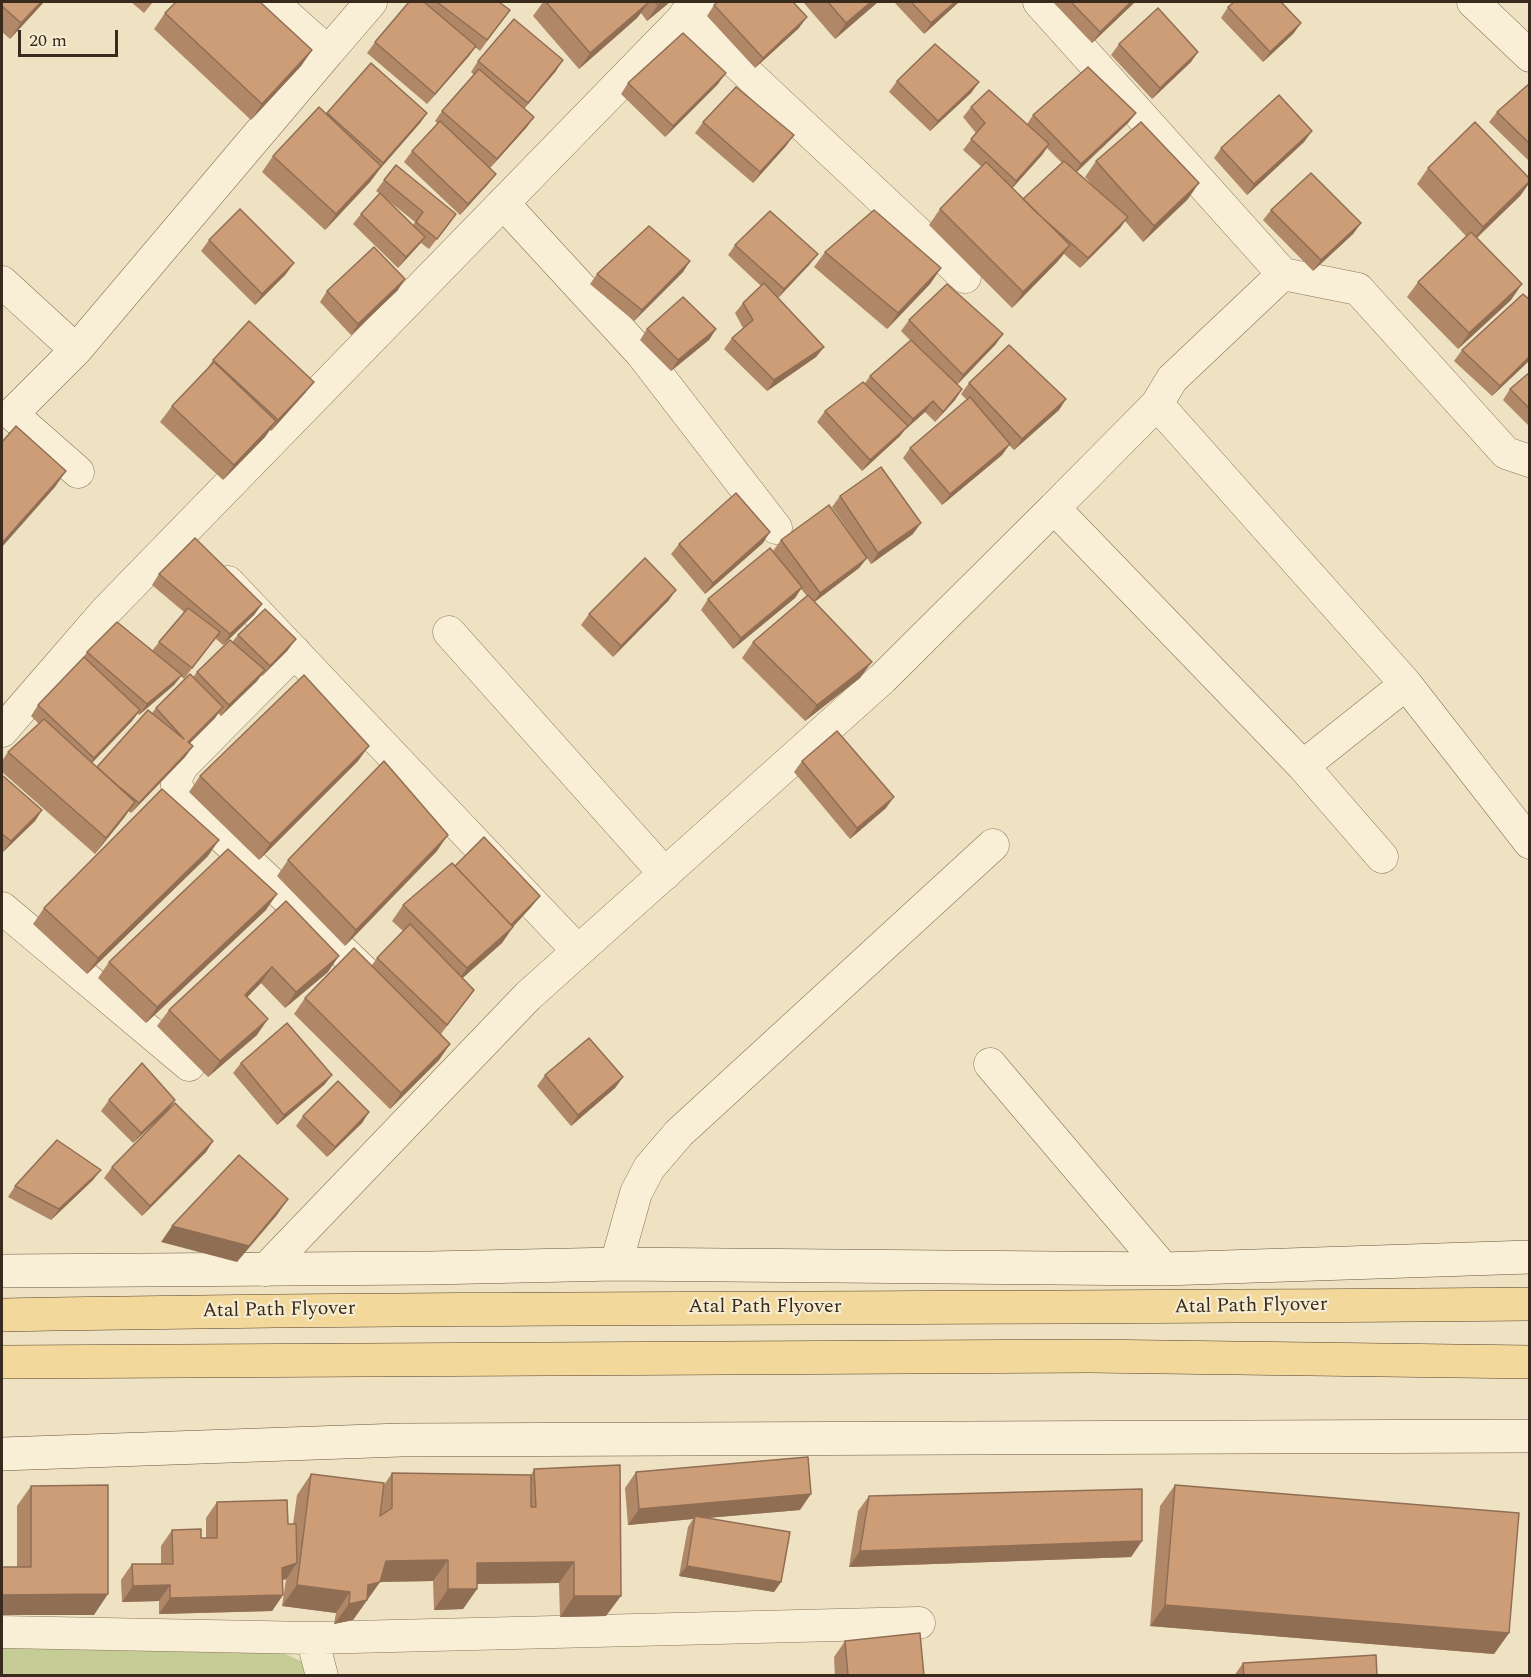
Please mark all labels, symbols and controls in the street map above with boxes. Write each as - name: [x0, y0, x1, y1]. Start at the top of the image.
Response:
- scale bar: [21, 18, 122, 56]
- text: 20 m: [29, 27, 67, 54]
- street label: Atal Path Flyover: [1174, 1294, 1328, 1320]
- street label: Atal Path Flyover: [688, 1296, 842, 1320]
- street label: Atal Path Flyover: [202, 1298, 356, 1324]

